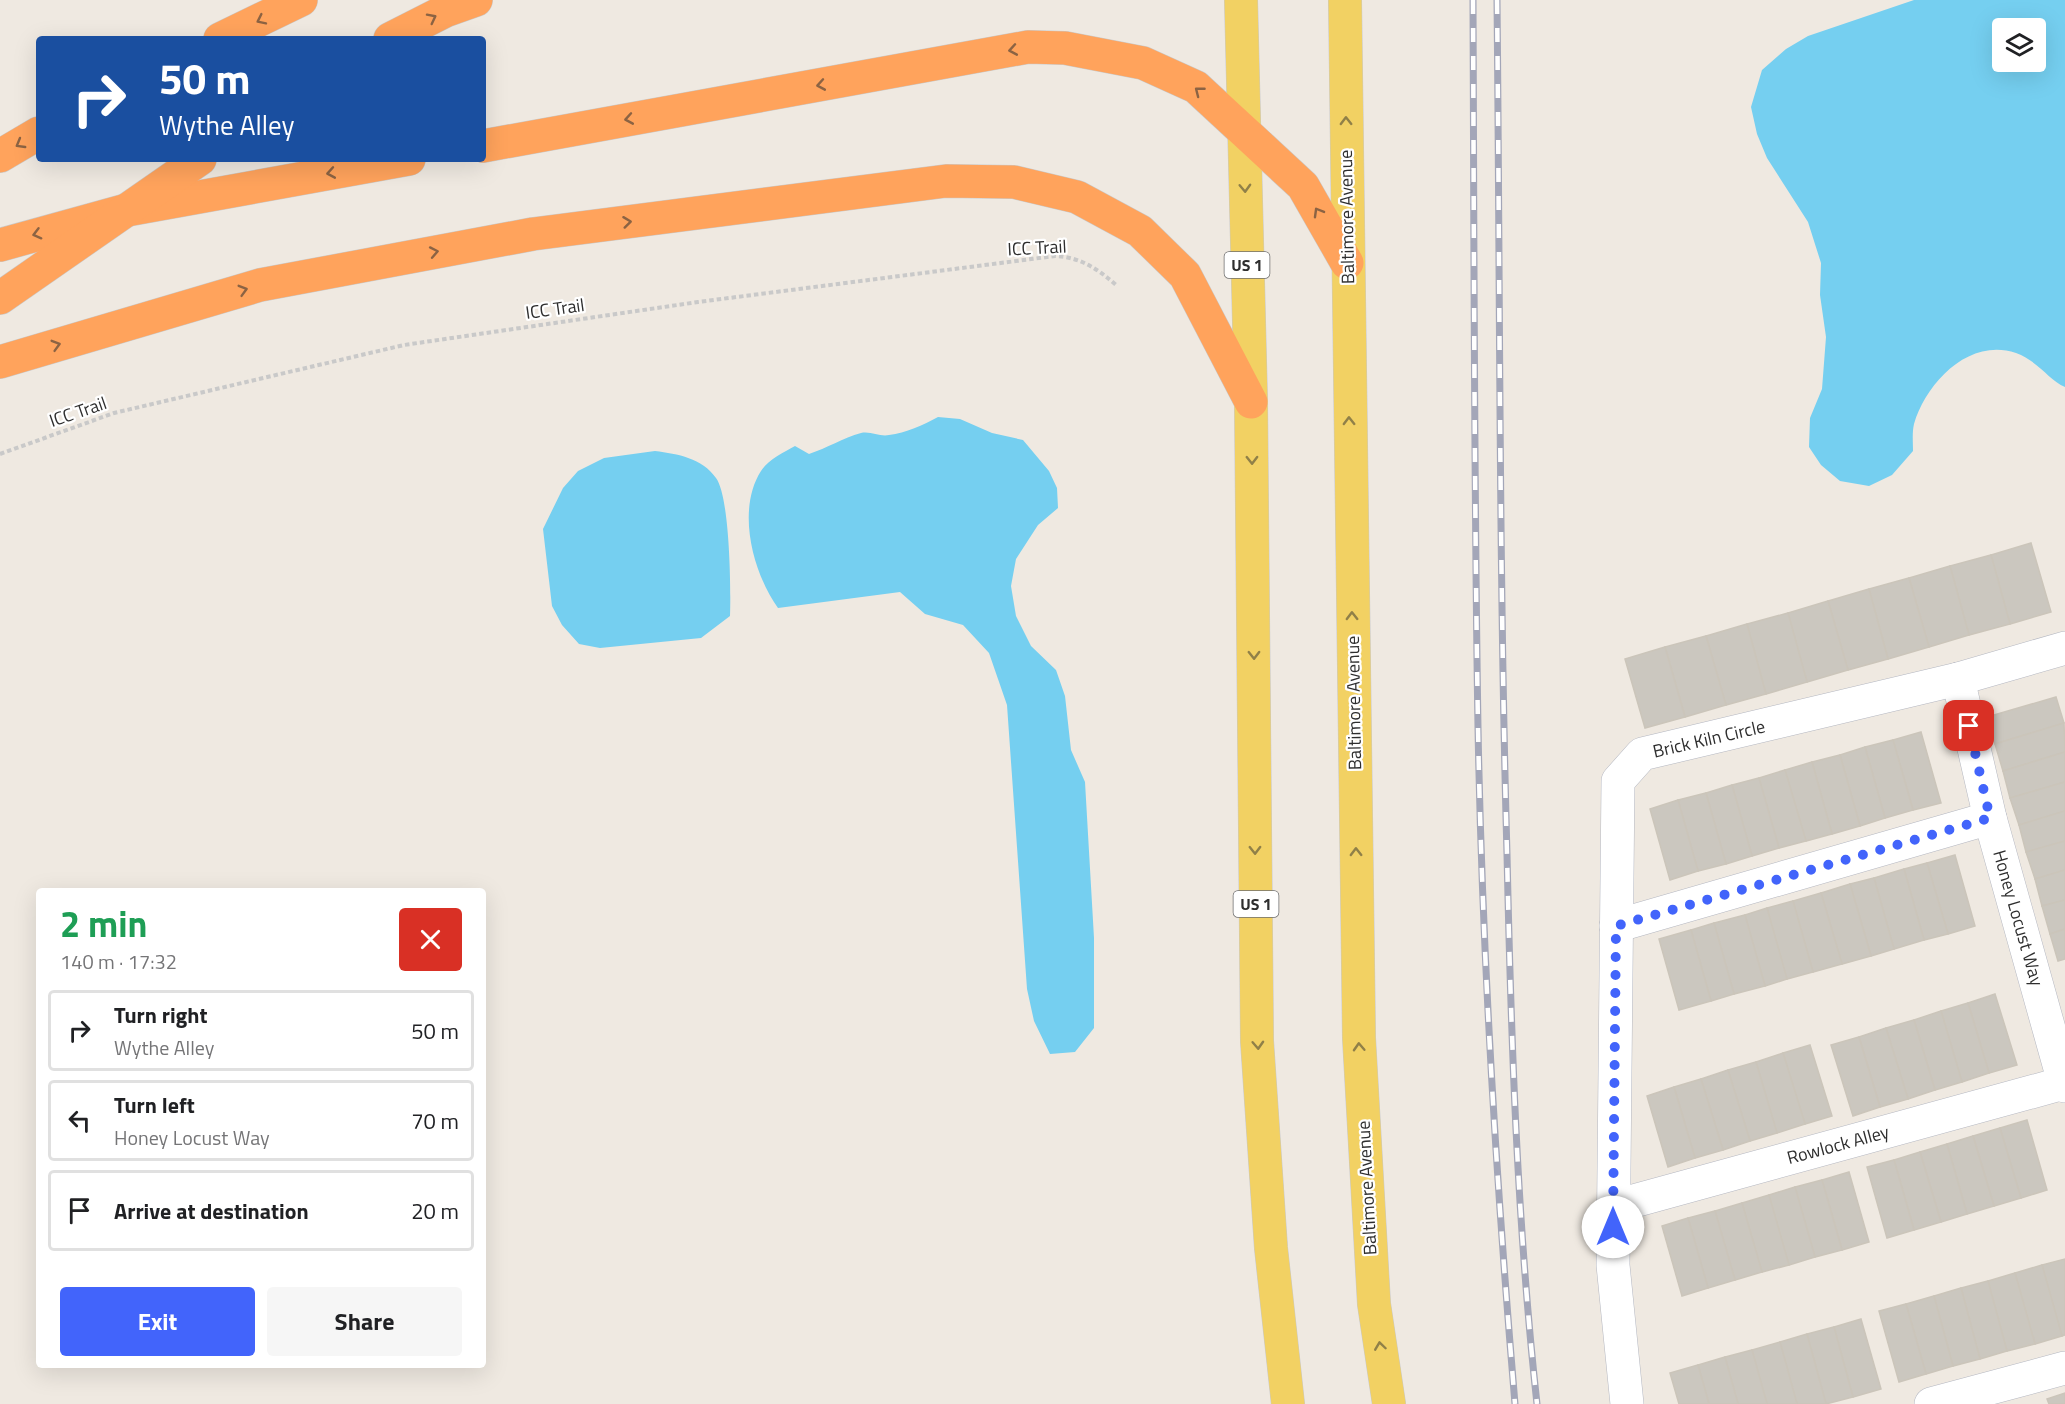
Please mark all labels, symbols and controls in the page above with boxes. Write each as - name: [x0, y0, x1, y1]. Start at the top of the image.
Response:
- one-way arrow: [256, 12, 267, 24]
- one-way arrow: [426, 13, 437, 25]
- map controls: [1992, 18, 2046, 72]
- button: layers: [1992, 18, 2046, 72]
- one-way arrow: [1008, 43, 1018, 56]
- text: 50 m: [159, 46, 251, 110]
- icon: right: [60, 60, 138, 138]
- one-way arrow: [816, 78, 826, 91]
- one-way arrow: [1195, 87, 1206, 98]
- text: Wythe Alley: [159, 104, 295, 145]
- one-way arrow: [624, 112, 634, 125]
- one-way arrow: [1340, 116, 1352, 125]
- one-way arrow: [15, 137, 26, 149]
- street label: Baltimore Avenue: [1332, 150, 1361, 284]
- one-way arrow: [326, 166, 336, 179]
- one-way arrow: [1239, 183, 1251, 192]
- one-way arrow: [1314, 208, 1325, 219]
- one-way arrow: [622, 216, 631, 228]
- one-way arrow: [32, 227, 42, 240]
- street label: ICC Trail: [1007, 232, 1067, 263]
- one-way arrow: [429, 246, 439, 259]
- road number: US 1: [1224, 252, 1270, 278]
- one-way arrow: [237, 285, 248, 297]
- street label: ICC Trail: [524, 291, 586, 326]
- one-way arrow: [50, 340, 61, 352]
- street label: ICC Trail: [46, 389, 110, 434]
- one-way arrow: [1343, 416, 1356, 425]
- one-way arrow: [1246, 456, 1258, 465]
- one-way arrow: [1346, 611, 1359, 620]
- street label: Baltimore Avenue: [1339, 636, 1368, 770]
- one-way arrow: [1248, 651, 1260, 660]
- pin: [1943, 700, 1994, 751]
- icon: arrive: [1952, 709, 1985, 742]
- street label: Brick Kiln Circle: [1650, 712, 1768, 765]
- one-way arrow: [1249, 846, 1262, 855]
- street label: Honey Locust Way: [1986, 847, 2051, 989]
- one-way arrow: [1350, 848, 1362, 857]
- road number: US 1: [1234, 891, 1278, 917]
- text: 2 min: [60, 896, 147, 951]
- button: close: [399, 908, 462, 971]
- text: 140 m · 17:32: [60, 946, 177, 977]
- text: Turn right: [114, 998, 208, 1032]
- icon: right: [63, 1014, 96, 1047]
- text: 50 m: [411, 1014, 459, 1048]
- text: Wythe Alley: [114, 1032, 214, 1063]
- one-way arrow: [1251, 1041, 1264, 1050]
- one-way arrow: [1353, 1043, 1366, 1052]
- text: Turn left: [114, 1088, 195, 1122]
- icon: left: [63, 1104, 96, 1137]
- text: 70 m: [411, 1104, 459, 1138]
- street label: Rowlock Alley: [1784, 1118, 1892, 1171]
- street label: Baltimore Avenue: [1350, 1120, 1384, 1256]
- text: Honey Locust Way: [114, 1122, 270, 1153]
- icon: arrive: [63, 1194, 96, 1227]
- text: Arrive at destination: [114, 1194, 309, 1228]
- text: 20 m: [411, 1194, 459, 1228]
- position arrow: [1581, 1195, 1645, 1259]
- button: Exit: [60, 1287, 255, 1356]
- button: Share: [267, 1287, 462, 1356]
- one-way arrow: [1375, 1342, 1387, 1351]

